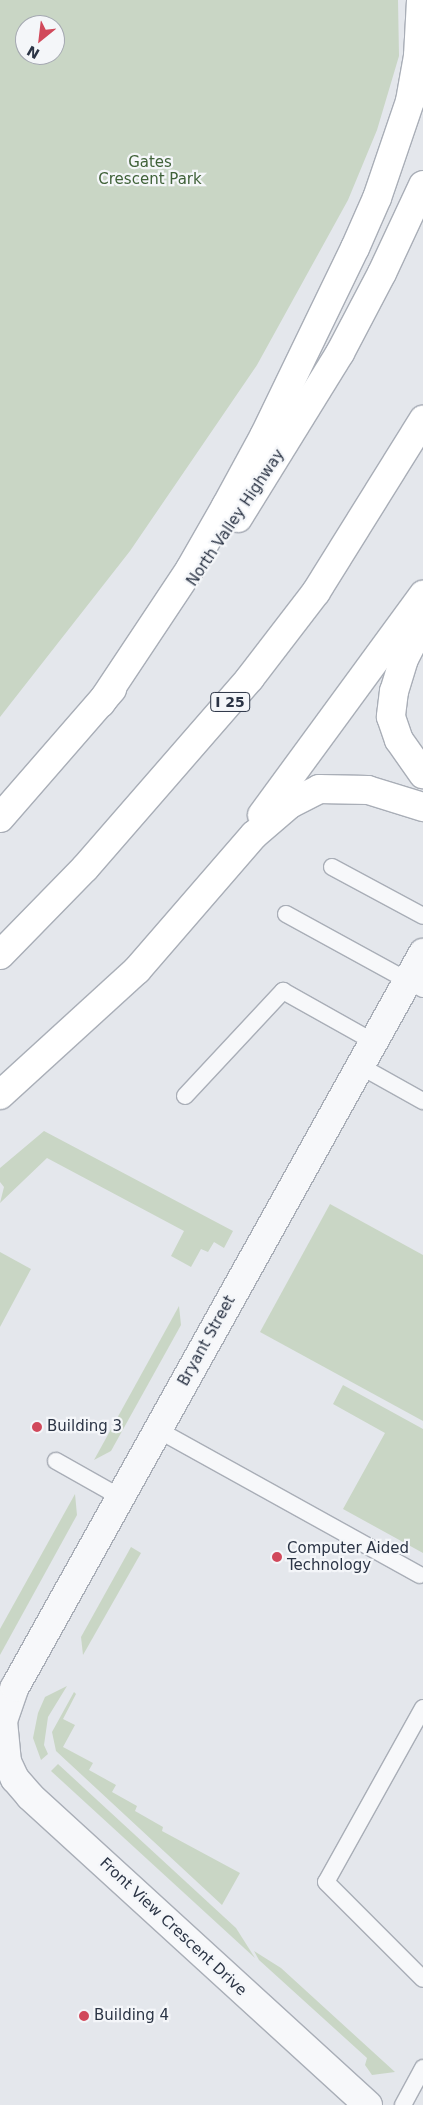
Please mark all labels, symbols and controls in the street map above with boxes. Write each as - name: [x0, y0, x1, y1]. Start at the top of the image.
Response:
- north arrow: [15, 15, 65, 65]
- text: N: [24, 42, 42, 62]
- park label: Gates Crescent Park: [98, 153, 202, 188]
- street label: North Valley Highway: [184, 446, 288, 590]
- road number: I 25: [210, 690, 250, 714]
- street label: Bryant Street: [175, 1293, 239, 1389]
- place label: Building 3: [47, 1418, 122, 1436]
- marker: Building 3: [31, 1421, 43, 1433]
- place label: Computer Aided Technology: [287, 1539, 409, 1574]
- marker: Computer Aided Technology: [271, 1551, 283, 1563]
- street label: Front View Crescent Drive: [96, 1854, 250, 2000]
- place label: Building 4: [94, 2007, 169, 2025]
- marker: Building 4: [78, 2010, 90, 2022]

